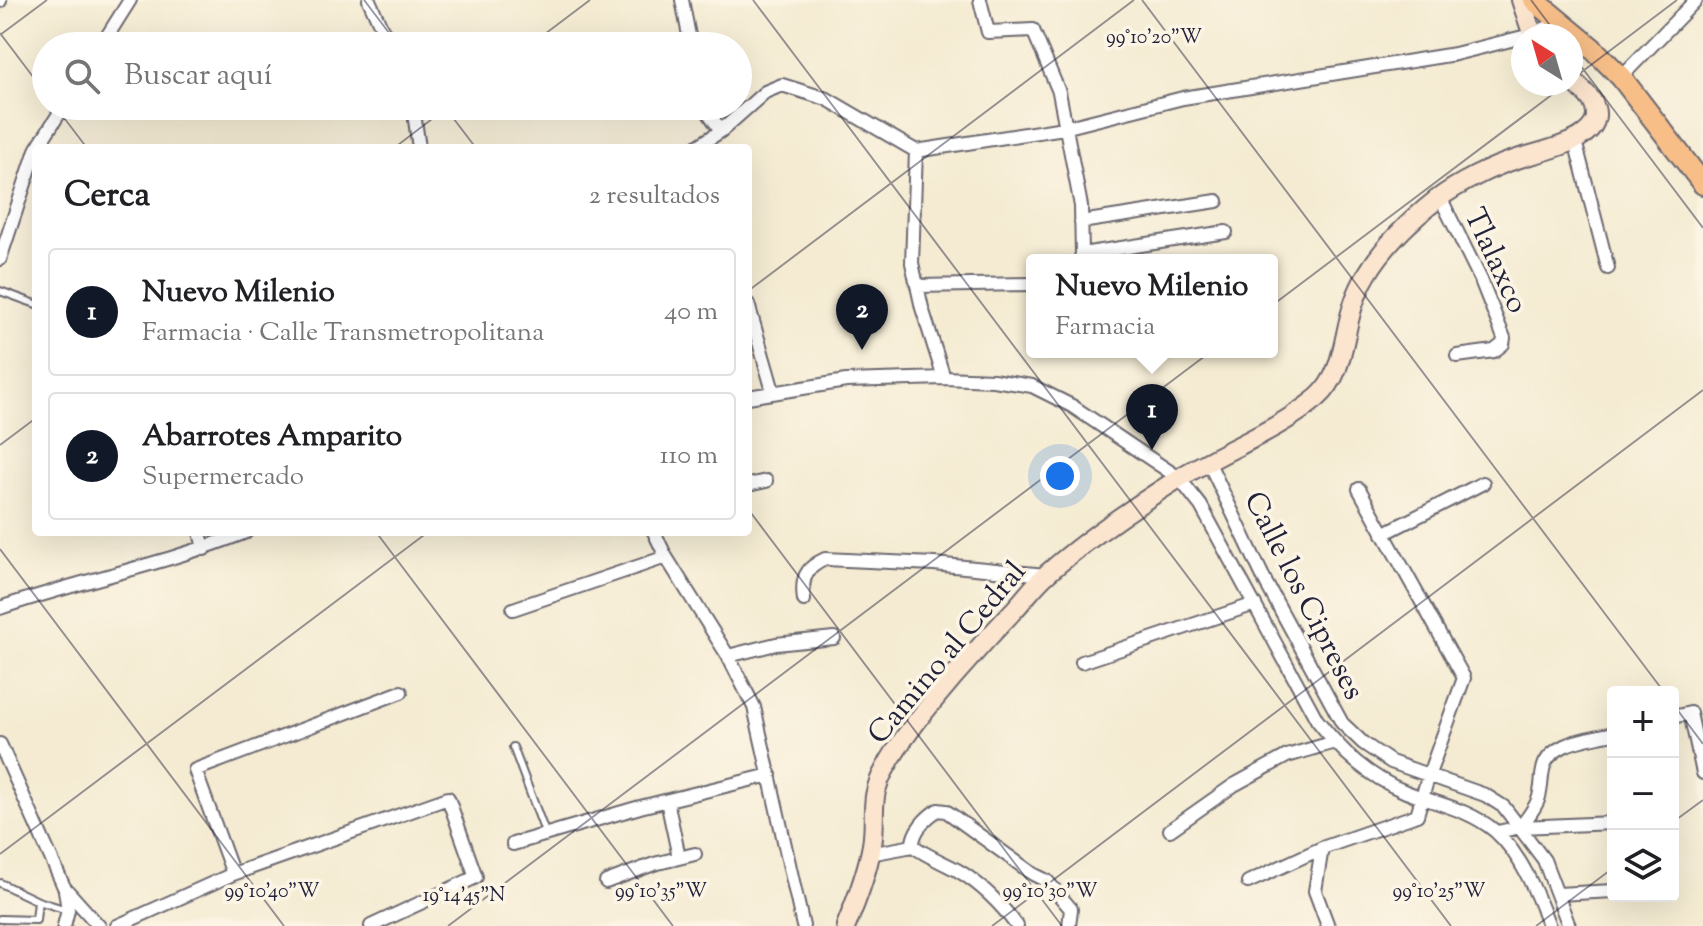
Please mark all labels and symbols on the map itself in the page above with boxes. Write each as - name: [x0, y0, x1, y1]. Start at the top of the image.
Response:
- text: 99°10'20"W: [1106, 24, 1202, 53]
- north arrow: [1511, 24, 1583, 96]
- street label: Tlalaxco: [1452, 201, 1538, 321]
- pin: 2: [836, 284, 888, 350]
- pin: 1: [1126, 384, 1178, 450]
- your location: [1040, 456, 1080, 496]
- street label: Calle los Cipreses: [1232, 485, 1374, 708]
- street label: Camino al Cedral: [858, 553, 1037, 754]
- text: 99°10'40"W: [225, 878, 319, 907]
- text: 99°10'35"W: [615, 878, 707, 907]
- text: 99°10'30"W: [1003, 878, 1097, 907]
- text: 99°10'25"W: [1393, 878, 1485, 907]
- text: 19°14'45"N: [423, 882, 505, 911]

